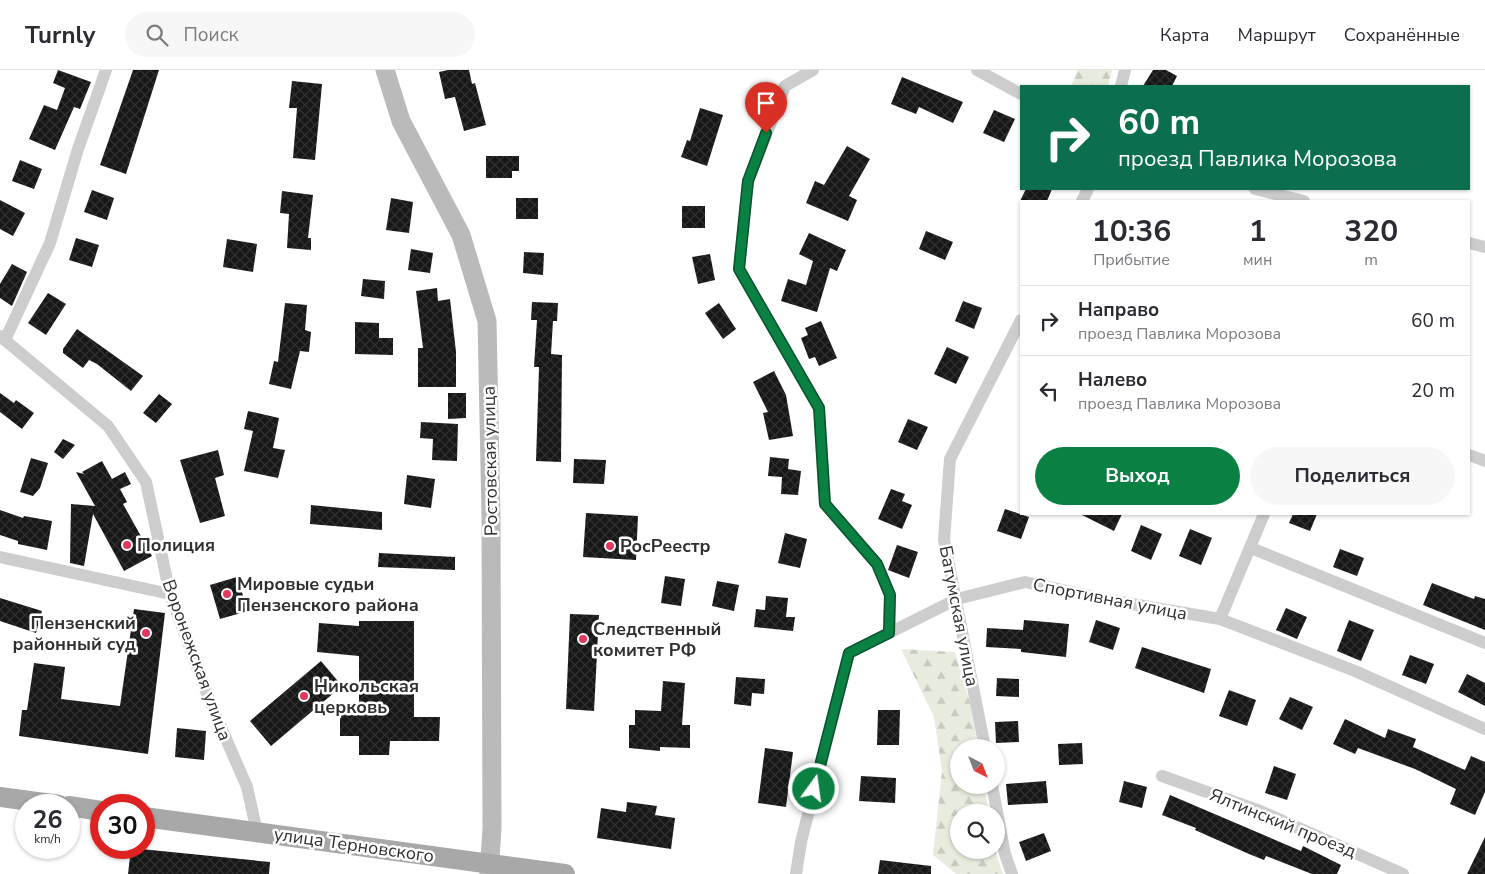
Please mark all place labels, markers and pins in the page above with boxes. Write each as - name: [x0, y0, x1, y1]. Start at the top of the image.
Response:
- pin: [745, 82, 787, 133]
- place label: Полиция: [137, 533, 215, 557]
- place label: РосРеестр: [620, 534, 711, 558]
- marker: Полиция: [121, 539, 133, 551]
- marker: РосРеестр: [604, 540, 616, 552]
- place label: Мировые судьи Пензенского района: [237, 572, 419, 617]
- marker: Мировые судьи Пензенского района: [221, 588, 233, 600]
- place label: Пензенский районный суд: [12, 611, 136, 656]
- place label: Следственный комитет РФ: [593, 617, 721, 662]
- marker: Пензенский районный суд: [140, 627, 152, 639]
- marker: Следственный комитет РФ: [577, 633, 589, 645]
- place label: Никольская церковь: [314, 674, 419, 719]
- marker: Никольская церковь: [298, 690, 310, 702]

